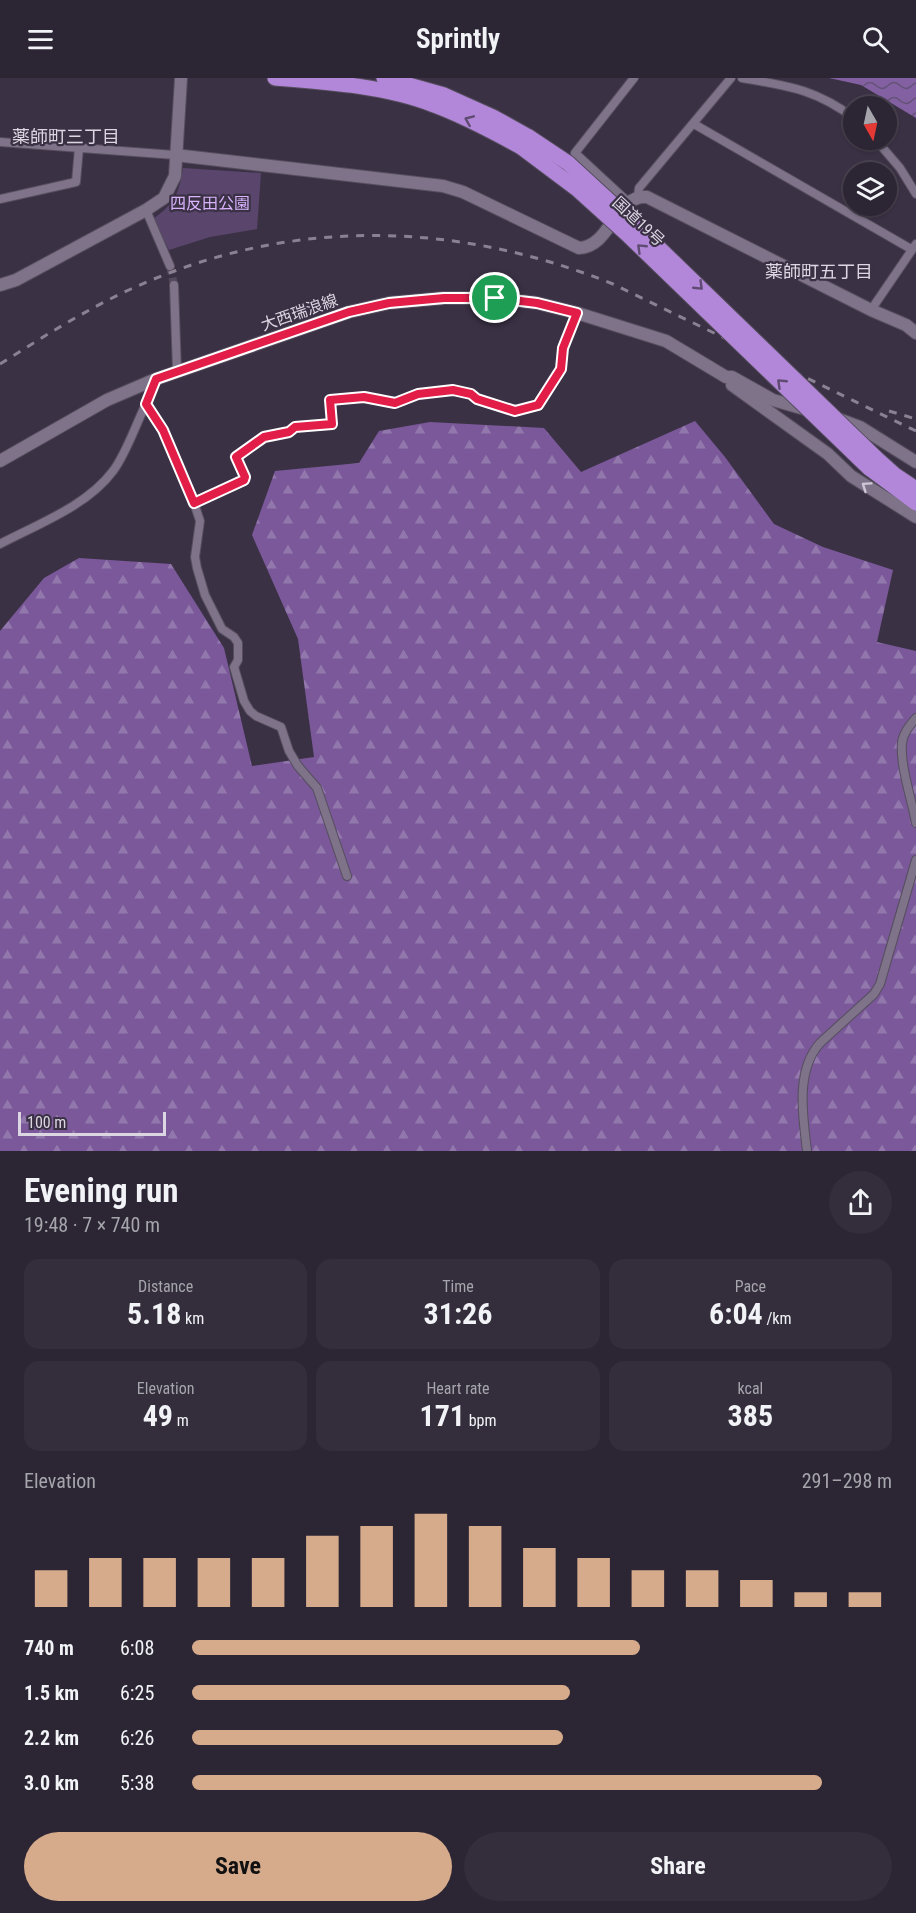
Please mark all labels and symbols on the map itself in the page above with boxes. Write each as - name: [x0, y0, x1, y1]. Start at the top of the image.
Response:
- north arrow: [843, 96, 897, 150]
- one-way arrow: [464, 115, 475, 127]
- district label: 薬師町三丁目: [12, 126, 120, 147]
- street label: 国道19号: [609, 193, 668, 250]
- park label: 四反田公園: [170, 194, 250, 213]
- one-way arrow: [638, 244, 648, 255]
- district label: 薬師町五丁目: [765, 261, 873, 282]
- pin: [469, 272, 520, 323]
- one-way arrow: [691, 278, 702, 289]
- street label: 大西瑞浪線: [258, 290, 340, 334]
- one-way arrow: [778, 380, 789, 391]
- one-way arrow: [862, 482, 873, 493]
- scale bar: [18, 1109, 166, 1136]

